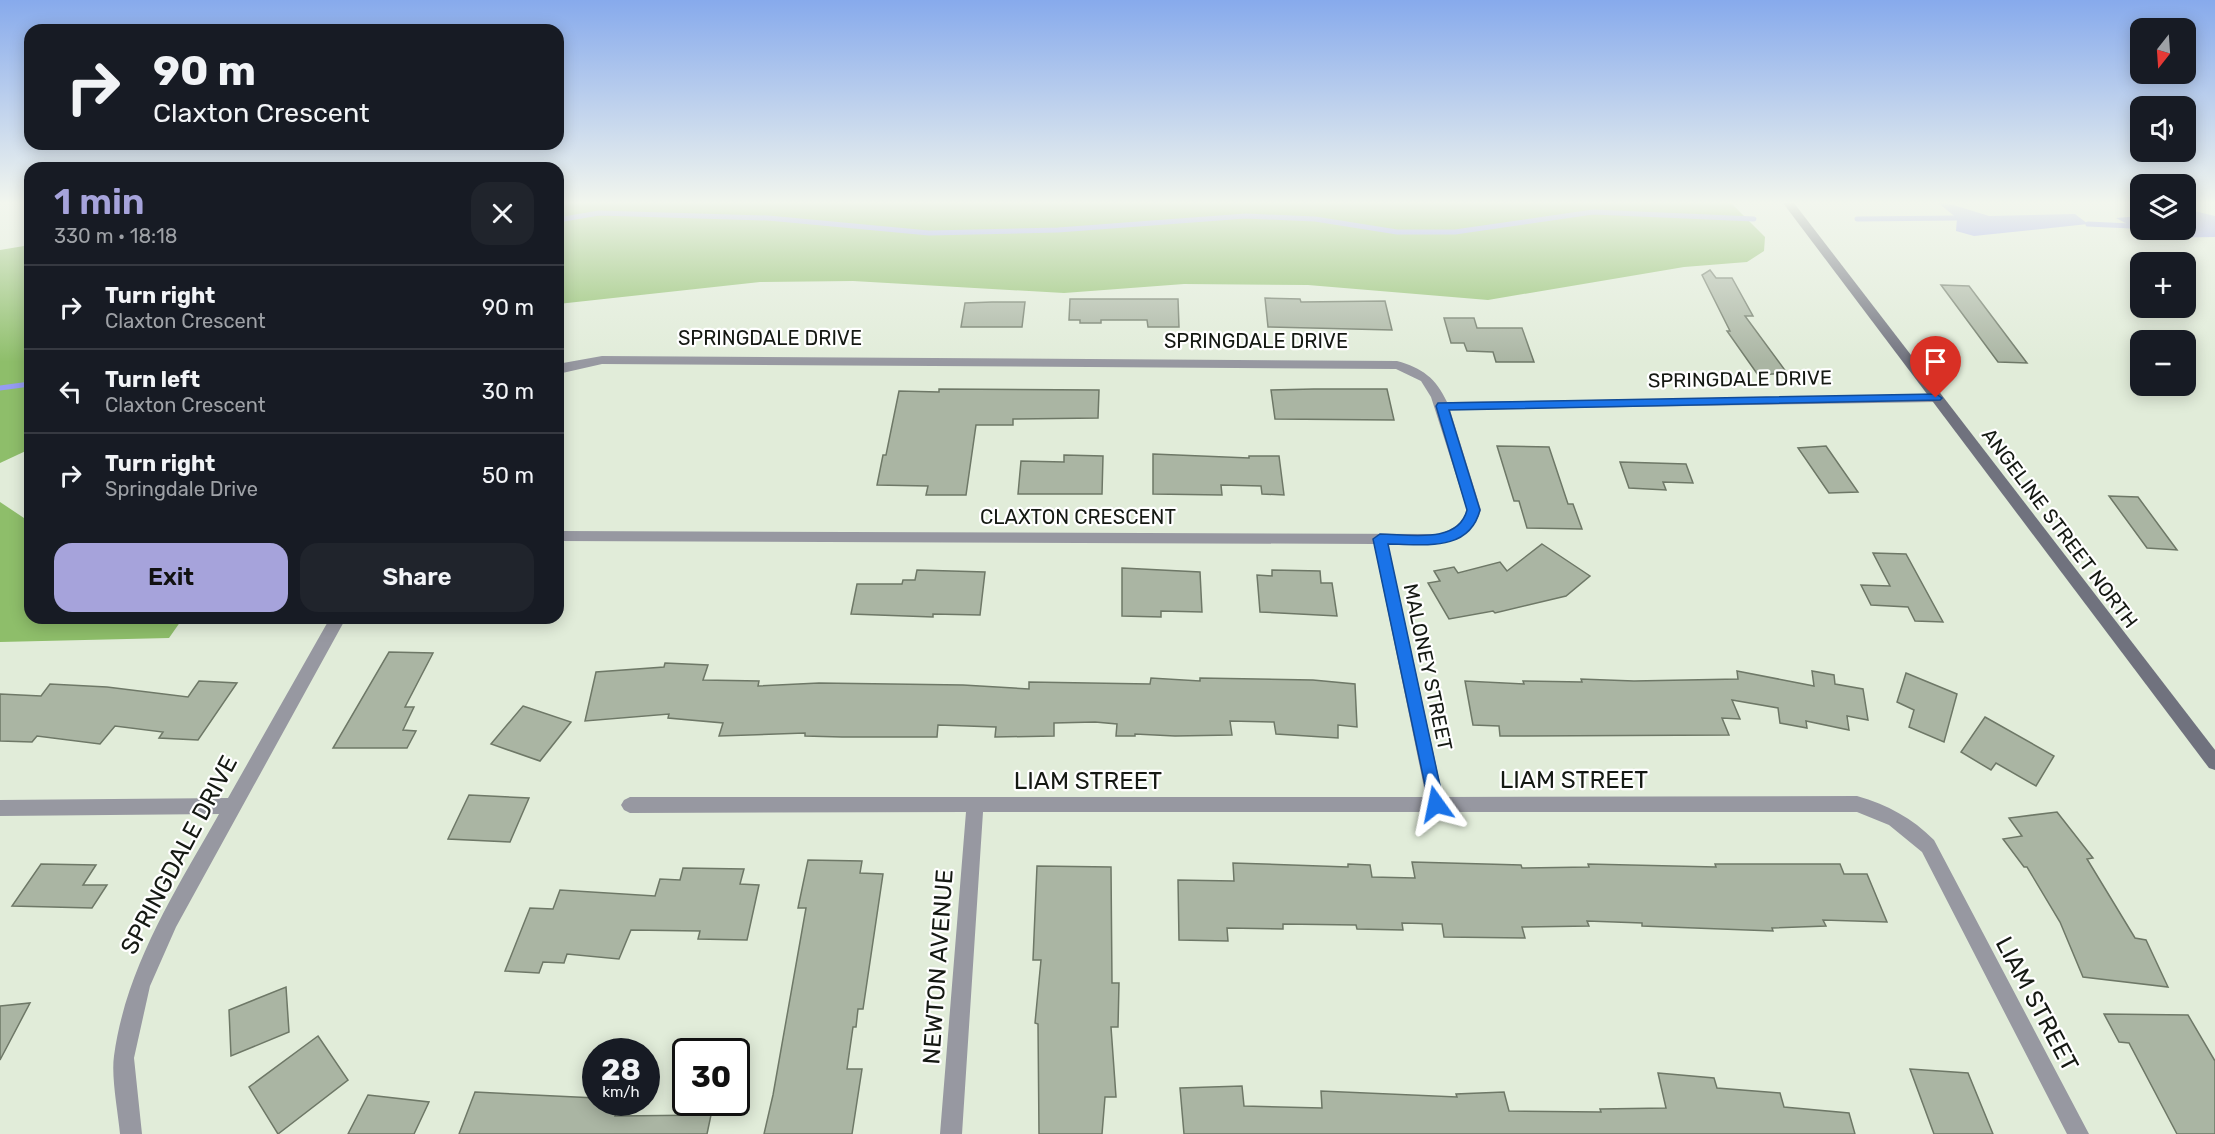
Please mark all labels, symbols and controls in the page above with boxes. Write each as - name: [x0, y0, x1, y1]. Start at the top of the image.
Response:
- north arrow: [2130, 18, 2196, 84]
- map controls: [2130, 18, 2196, 396]
- text: 90 m: [153, 46, 256, 96]
- icon: right: [54, 48, 132, 126]
- button: sound: [2130, 96, 2196, 162]
- text: Claxton Crescent: [153, 97, 370, 129]
- button: layers: [2130, 174, 2196, 240]
- text: 1 min: [54, 180, 145, 223]
- button: close: [471, 182, 534, 245]
- text: 330 m · 18:18: [54, 224, 178, 248]
- button: +: [2130, 252, 2196, 318]
- text: Turn right: [105, 282, 215, 309]
- icon: right: [54, 291, 87, 324]
- text: 90 m: [482, 294, 534, 321]
- text: Claxton Crescent: [105, 309, 265, 333]
- street label: SPRINGDALE DRIVE: [678, 326, 862, 350]
- street label: SPRINGDALE DRIVE: [1164, 329, 1348, 353]
- button: −: [2130, 330, 2196, 396]
- pin: [1910, 336, 1961, 398]
- icon: arrive: [1919, 345, 1952, 378]
- street label: SPRINGDALE DRIVE: [1648, 365, 1832, 393]
- text: Turn left: [105, 366, 200, 393]
- icon: left: [54, 375, 87, 408]
- text: 30 m: [482, 378, 534, 405]
- text: Claxton Crescent: [105, 393, 265, 417]
- street label: ANGELINE STREET NORTH: [1977, 423, 2143, 633]
- text: Turn right: [105, 450, 215, 477]
- icon: right: [54, 459, 87, 492]
- text: 50 m: [482, 462, 534, 489]
- text: Springdale Drive: [105, 477, 258, 501]
- street label: CLAXTON CRESCENT: [980, 505, 1176, 529]
- button: Exit: [54, 543, 288, 612]
- button: Share: [300, 543, 534, 612]
- street label: MALONEY STREET: [1399, 581, 1457, 753]
- street label: SPRINGDALE DRIVE: [115, 751, 243, 959]
- street label: LIAM STREET: [1500, 766, 1648, 794]
- street label: LIAM STREET: [1014, 767, 1162, 795]
- position arrow: [1404, 772, 1468, 836]
- street label: NEWTON AVENUE: [917, 869, 959, 1065]
- street label: LIAM STREET: [1990, 932, 2084, 1076]
- speed limit sign: 30: [672, 1038, 750, 1116]
- text: 28: [601, 1052, 641, 1088]
- text: km/h: [602, 1083, 640, 1101]

